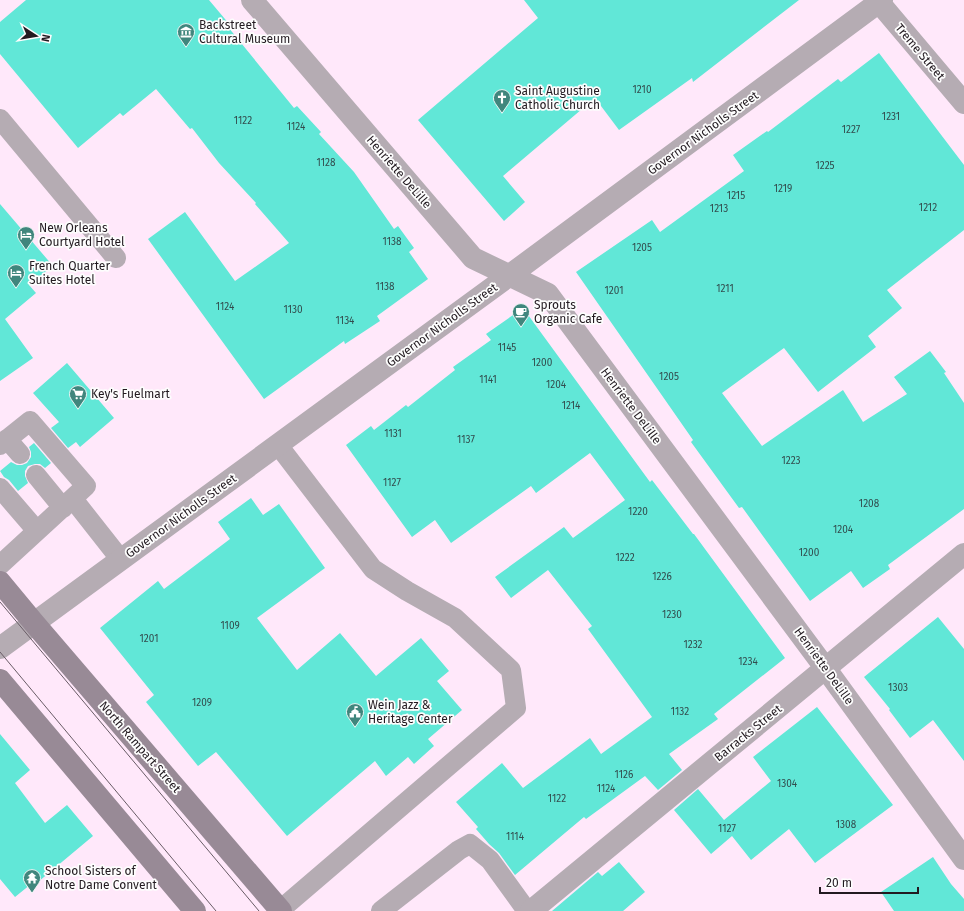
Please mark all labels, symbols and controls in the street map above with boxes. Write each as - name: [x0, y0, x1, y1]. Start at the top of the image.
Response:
- north arrow: [16, 16, 56, 56]
- place label: Backstreet Cultural Museum: [199, 18, 290, 46]
- street label: Treme Street: [892, 21, 948, 84]
- museum icon: Backstreet Cultural Museum: [176, 22, 196, 47]
- text: N: [38, 33, 52, 43]
- place label: Saint Augustine Catholic Church: [515, 84, 600, 112]
- house number: 1210: [633, 84, 652, 96]
- church icon: Saint Augustine Catholic Church: [492, 88, 512, 113]
- street label: Governor Nicholls Street: [645, 88, 762, 178]
- house number: 1231: [882, 111, 900, 123]
- house number: 1122: [234, 115, 252, 127]
- house number: 1124: [287, 121, 306, 133]
- house number: 1227: [842, 124, 861, 136]
- street label: Henriette DeLille: [364, 133, 434, 211]
- house number: 1128: [317, 157, 336, 169]
- house number: 1225: [815, 160, 835, 172]
- house number: 1219: [774, 183, 792, 195]
- house number: 1215: [727, 190, 745, 202]
- house number: 1212: [919, 202, 937, 214]
- house number: 1213: [710, 203, 728, 215]
- place label: New Orleans Courtyard Hotel: [39, 221, 125, 249]
- hotel icon: New Orleans Courtyard Hotel: [16, 225, 36, 250]
- house number: 1138: [382, 236, 402, 248]
- house number: 1205: [632, 242, 652, 254]
- place label: French Quarter Suites Hotel: [29, 259, 110, 287]
- hotel icon: French Quarter Suites Hotel: [6, 263, 26, 288]
- street label: Governor Nicholls Street: [384, 280, 501, 370]
- house number: 1138: [375, 281, 395, 293]
- house number: 1211: [716, 283, 734, 295]
- house number: 1201: [605, 285, 623, 297]
- place label: Sprouts Organic Cafe: [534, 298, 602, 326]
- house number: 1124: [216, 301, 235, 313]
- cafe icon: Sprouts Organic Cafe: [511, 302, 531, 327]
- house number: 1130: [283, 304, 303, 316]
- house number: 1134: [336, 315, 355, 327]
- house number: 1145: [498, 342, 516, 354]
- house number: 1200: [532, 357, 553, 369]
- street label: Henriette DeLille: [598, 365, 664, 447]
- house number: 1205: [659, 371, 679, 383]
- house number: 1141: [479, 374, 497, 386]
- house number: 1204: [546, 379, 567, 391]
- supermarket icon: Key's Fuelmart: [68, 384, 88, 409]
- place label: Key's Fuelmart: [91, 387, 171, 401]
- house number: 1214: [562, 400, 581, 412]
- house number: 1131: [384, 428, 402, 440]
- house number: 1137: [457, 434, 476, 446]
- house number: 1223: [781, 455, 801, 467]
- street label: Governor Nicholls Street: [123, 471, 240, 561]
- house number: 1127: [383, 477, 401, 489]
- house number: 1208: [859, 498, 880, 510]
- house number: 1220: [628, 506, 648, 518]
- house number: 1204: [833, 524, 854, 536]
- house number: 1200: [799, 547, 820, 559]
- house number: 1222: [615, 552, 635, 564]
- house number: 1226: [652, 571, 672, 583]
- house number: 1230: [662, 609, 682, 621]
- house number: 1109: [220, 620, 240, 632]
- street label: Henriette DeLille: [791, 625, 857, 707]
- house number: 1201: [140, 633, 158, 645]
- house number: 1232: [683, 639, 703, 651]
- house number: 1234: [738, 656, 758, 668]
- house number: 1303: [888, 682, 908, 694]
- house number: 1209: [192, 697, 212, 709]
- street label: North Rampart Street: [96, 698, 184, 796]
- place label: Wein Jazz & Heritage Center: [368, 698, 453, 726]
- street label: Barracks Street: [712, 701, 785, 764]
- public building icon: Wein Jazz & Heritage Center: [345, 702, 365, 727]
- house number: 1132: [671, 706, 689, 718]
- house number: 1126: [615, 769, 633, 781]
- house number: 1304: [777, 778, 798, 790]
- house number: 1124: [597, 783, 616, 795]
- house number: 1122: [548, 793, 566, 805]
- house number: 1308: [836, 819, 857, 831]
- house number: 1127: [718, 823, 736, 835]
- house number: 1114: [506, 831, 525, 843]
- place label: School Sisters of Notre Dame Convent: [45, 864, 158, 892]
- temple icon: School Sisters of Notre Dame Convent: [22, 868, 42, 893]
- scale bar: [820, 869, 918, 895]
- text: 20 m: [826, 876, 852, 890]

